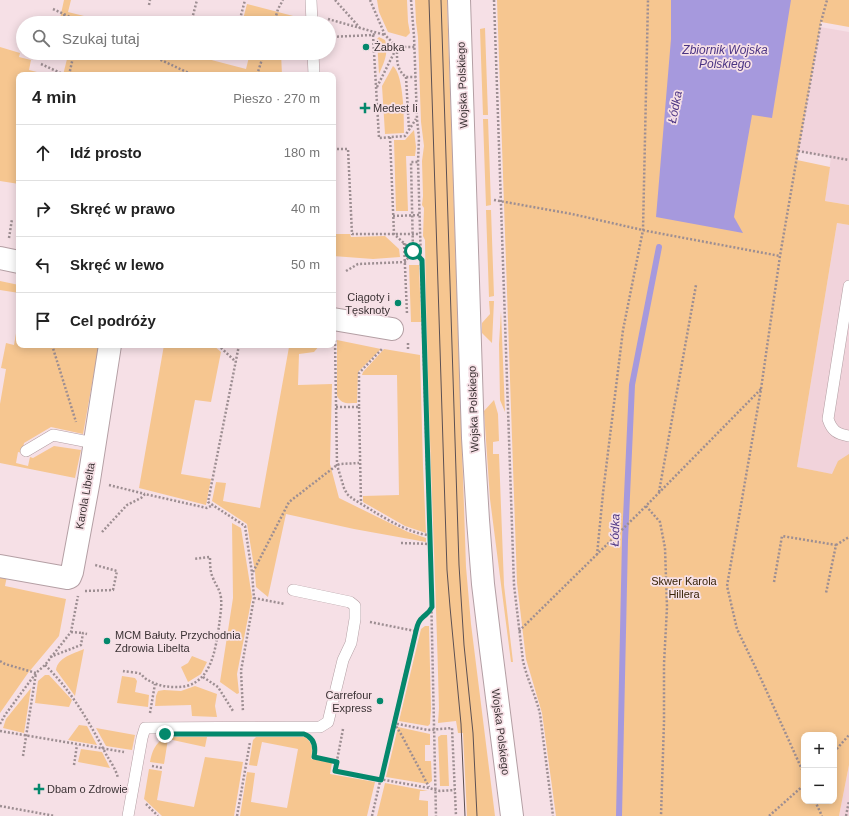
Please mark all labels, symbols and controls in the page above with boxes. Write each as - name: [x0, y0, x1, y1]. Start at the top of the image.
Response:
- search box: [16, 16, 336, 60]
- icon: search: [30, 27, 52, 49]
- text: Szukaj tutaj: [62, 30, 140, 47]
- place label: Żabka: [374, 41, 405, 53]
- marker: Żabka: [361, 42, 371, 52]
- street label: Wojska Polskiego: [454, 42, 470, 128]
- water label: Zbiornik Wojska Polskiego: [681, 43, 768, 71]
- text: 4 min: [32, 88, 76, 107]
- water label: Łódka: [665, 89, 685, 124]
- text: Pieszo · 270 m: [233, 91, 320, 106]
- place label: Medest Ii: [373, 102, 418, 114]
- marker: Medest Ii: [360, 103, 370, 113]
- icon: ahead: [32, 142, 54, 164]
- text: Idź prosto: [70, 144, 142, 161]
- text: 180 m: [284, 145, 320, 160]
- icon: right: [32, 198, 54, 220]
- text: Skręć w prawo: [70, 200, 175, 217]
- text: 40 m: [291, 201, 320, 216]
- route start: [404, 242, 422, 260]
- icon: left: [32, 254, 54, 276]
- text: Skręć w lewo: [70, 256, 164, 273]
- text: 50 m: [291, 257, 320, 272]
- place label: Ciągoty i Tęsknoty: [345, 291, 390, 316]
- marker: Ciągoty i Tęsknoty: [393, 298, 403, 308]
- icon: arrive: [32, 310, 54, 332]
- text: Cel podróży: [70, 312, 156, 329]
- street label: Wojska Polskiego: [465, 366, 481, 452]
- street label: Karola Libelta: [73, 461, 97, 530]
- water label: Łódka: [607, 513, 623, 547]
- park label: Skwer Karola Hillera: [651, 575, 718, 600]
- place label: MCM Bałuty. Przychodnia Zdrowia Libelta: [115, 629, 242, 654]
- marker: MCM Bałuty. Przychodnia Zdrowia Libelta: [102, 636, 112, 646]
- street label: Wojska Polskiego: [490, 688, 512, 776]
- place label: Carrefour Express: [326, 689, 372, 714]
- marker: Carrefour Express: [375, 696, 385, 706]
- route end: [156, 725, 174, 743]
- map controls: [801, 732, 837, 804]
- button: +: [801, 732, 837, 768]
- button: −: [801, 768, 837, 804]
- place label: Dbam o Zdrowie: [47, 783, 128, 795]
- marker: Dbam o Zdrowie: [34, 784, 44, 794]

